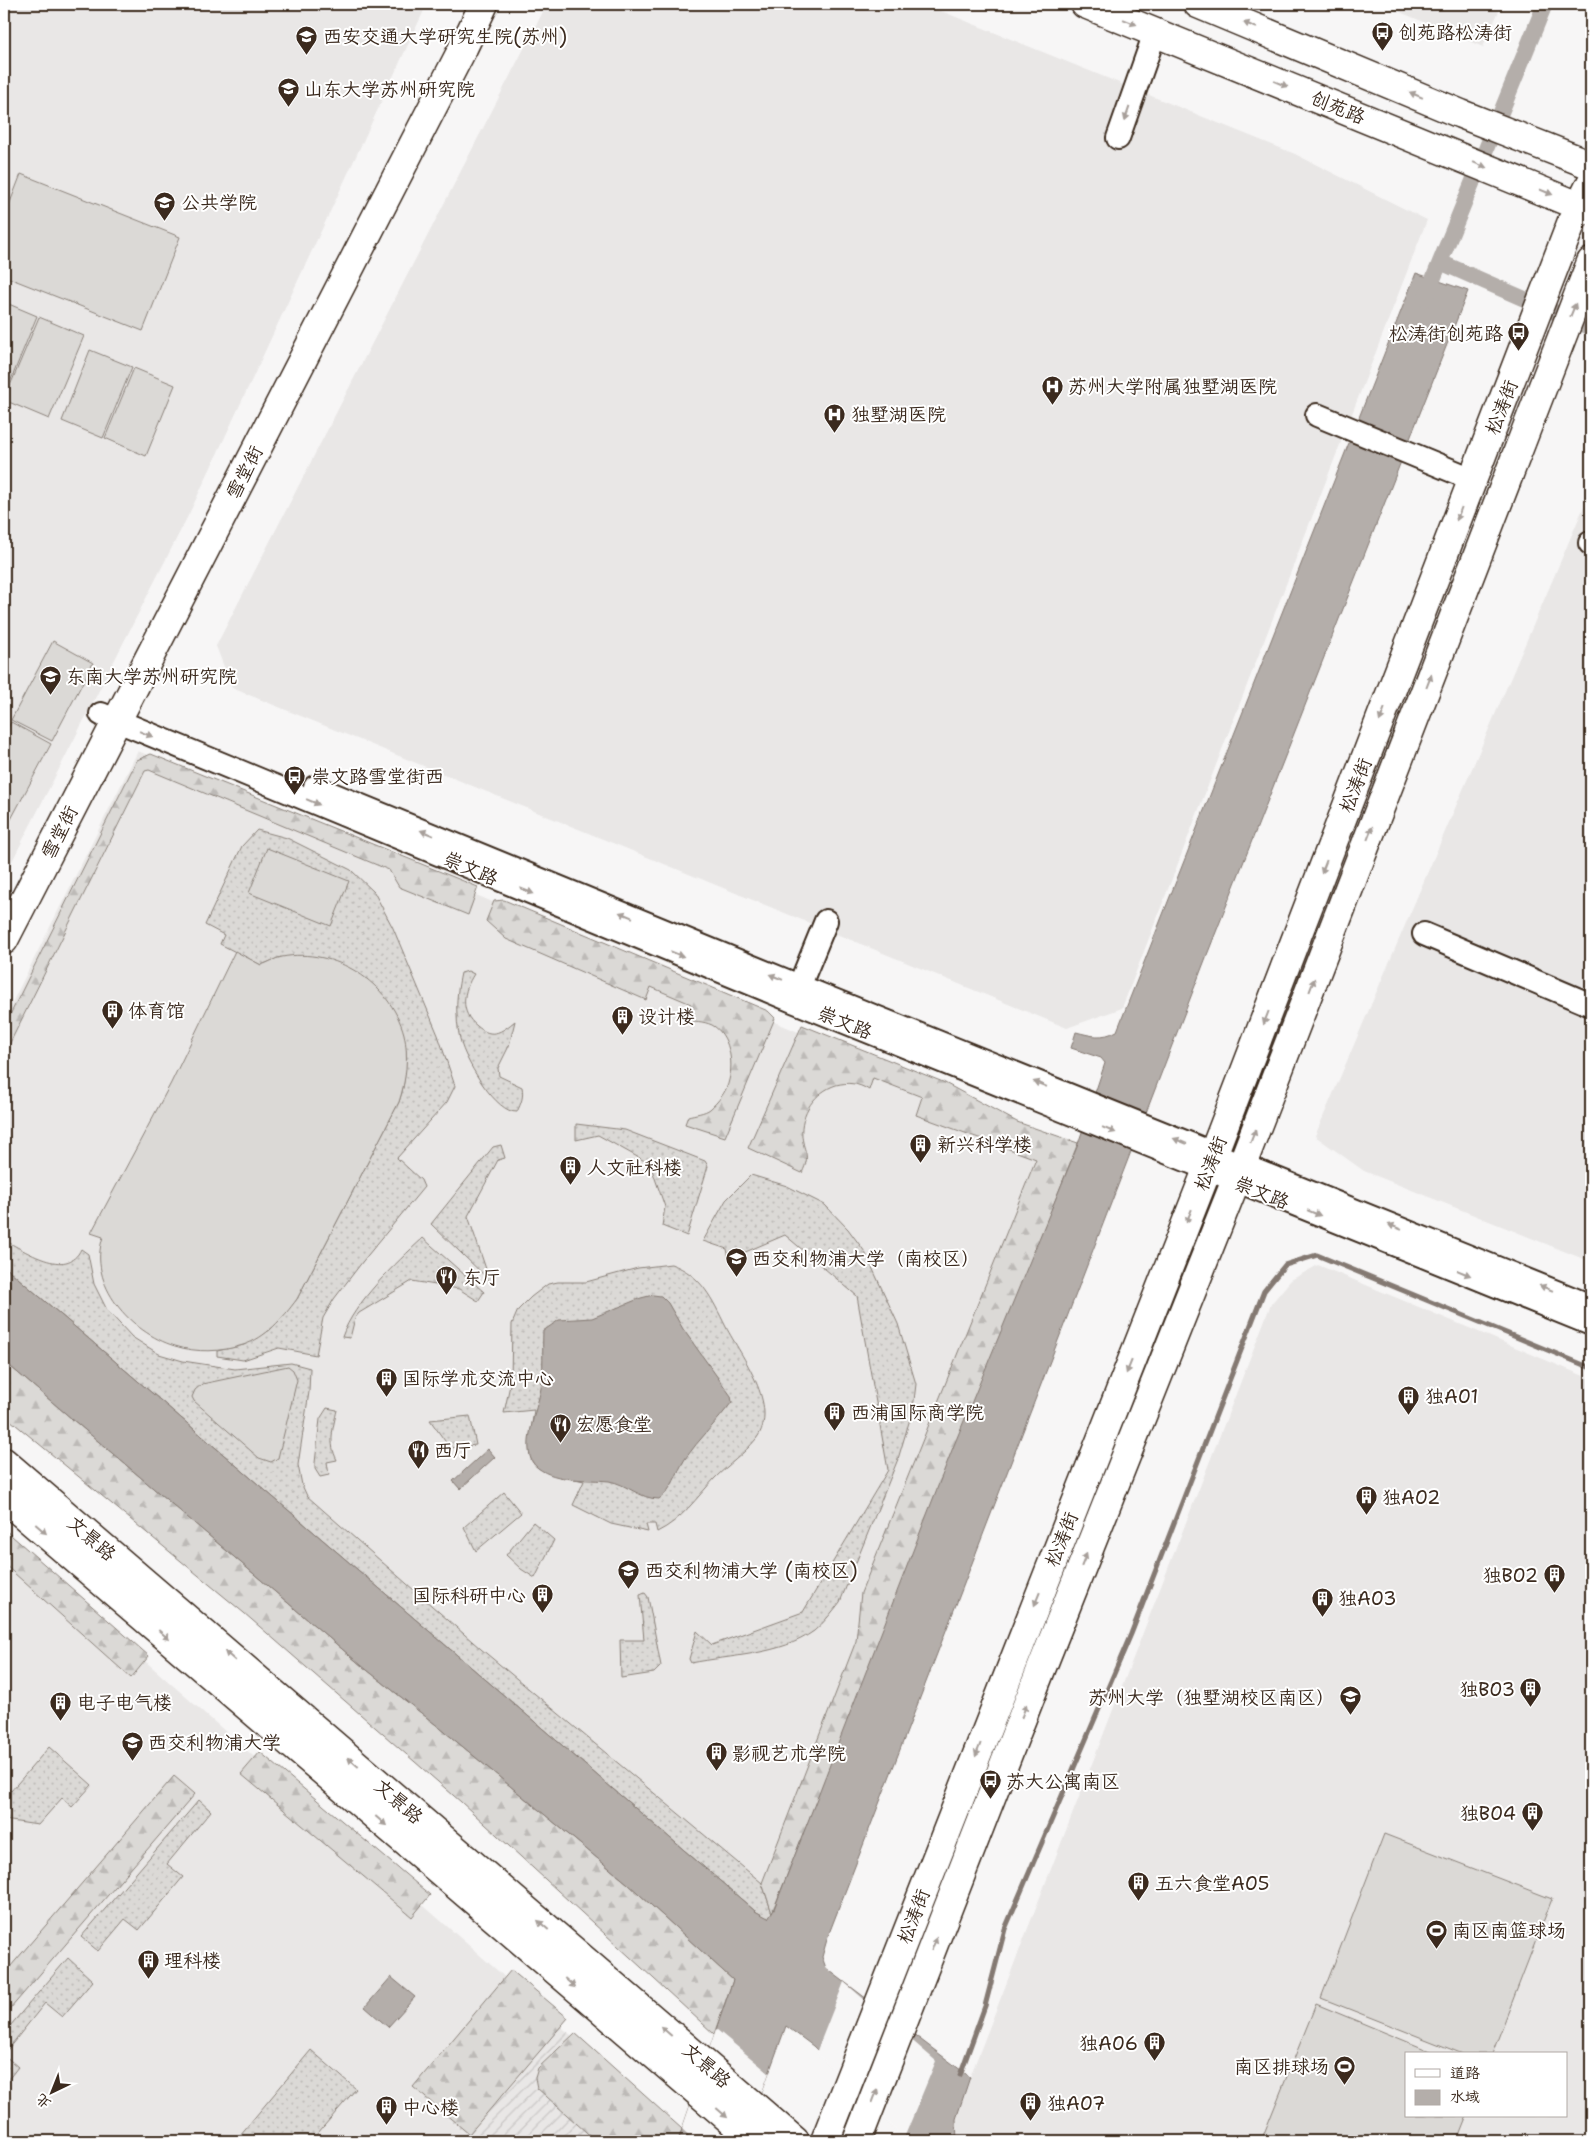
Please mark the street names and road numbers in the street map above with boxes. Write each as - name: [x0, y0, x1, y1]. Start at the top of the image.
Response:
- street label: 创苑路: [1307, 85, 1369, 130]
- street label: 松涛街: [1480, 376, 1523, 438]
- street label: 雪堂街: [220, 441, 269, 503]
- street label: 松涛街: [1334, 754, 1377, 816]
- street label: 雪堂街: [35, 801, 84, 863]
- street label: 崇文路: [440, 846, 502, 891]
- street label: 崇文路: [814, 1000, 876, 1045]
- street label: 松涛街: [1189, 1132, 1232, 1194]
- street label: 崇文路: [1231, 1170, 1293, 1215]
- street label: 松涛街: [1039, 1508, 1084, 1570]
- street label: 文景路: [62, 1510, 121, 1567]
- street label: 文景路: [369, 1773, 428, 1830]
- street label: 松涛街: [892, 1885, 935, 1947]
- street label: 文景路: [677, 2037, 736, 2094]

